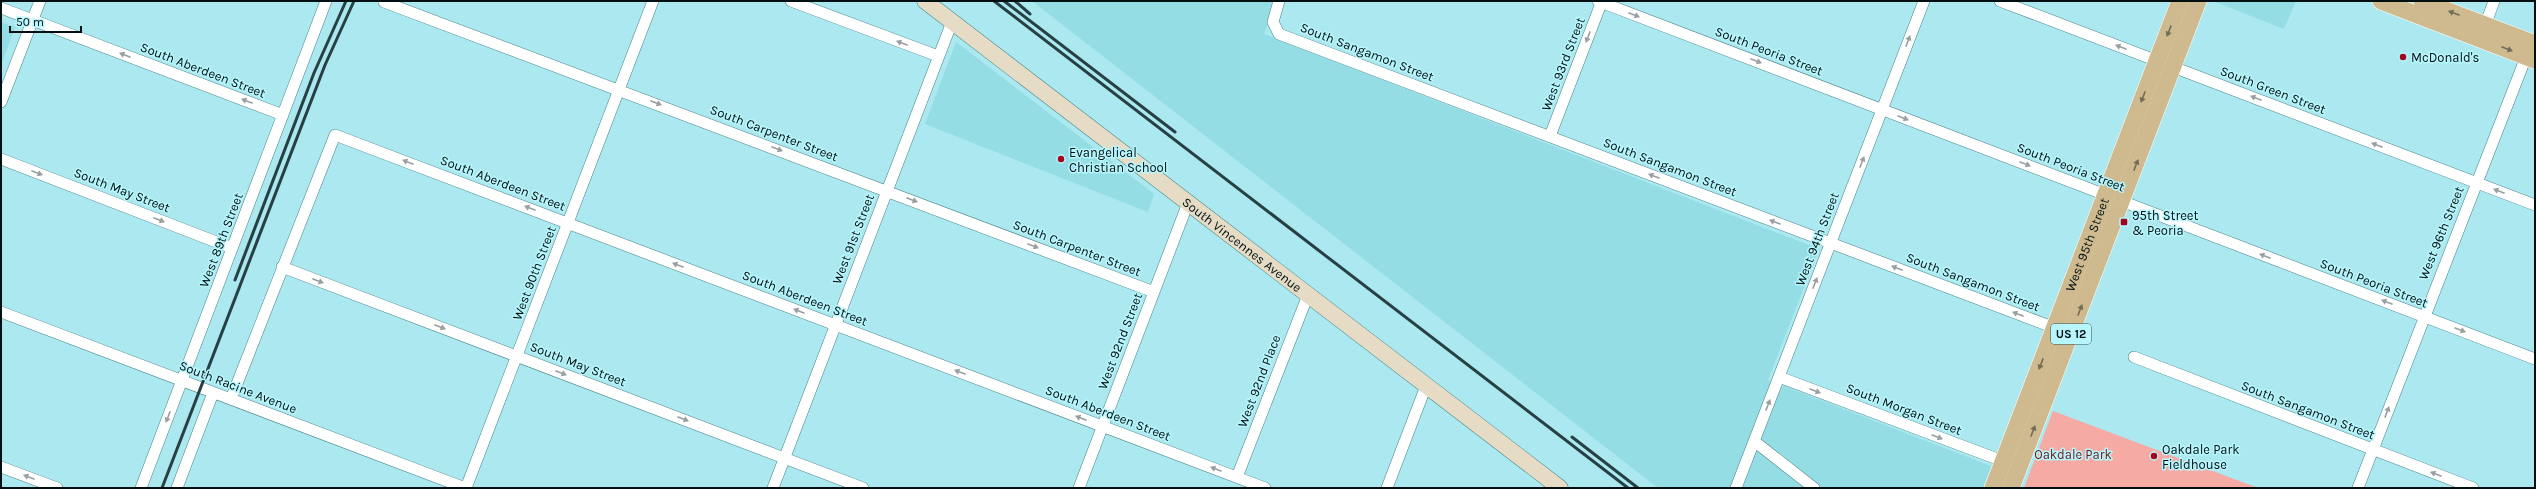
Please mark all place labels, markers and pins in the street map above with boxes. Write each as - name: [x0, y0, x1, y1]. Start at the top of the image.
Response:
- place label: McDonald's: [2411, 50, 2480, 65]
- marker: McDonald's: [2398, 52, 2408, 62]
- place label: Evangelical Christian School: [1069, 145, 1167, 175]
- marker: Evangelical Christian School: [1056, 154, 1066, 164]
- place label: 95th Street & Peoria: [2132, 208, 2198, 238]
- marker: 95th Street & Peoria: [2119, 217, 2129, 227]
- place label: Oakdale Park Fieldhouse: [2162, 442, 2240, 472]
- marker: Oakdale Park Fieldhouse: [2149, 451, 2159, 461]

